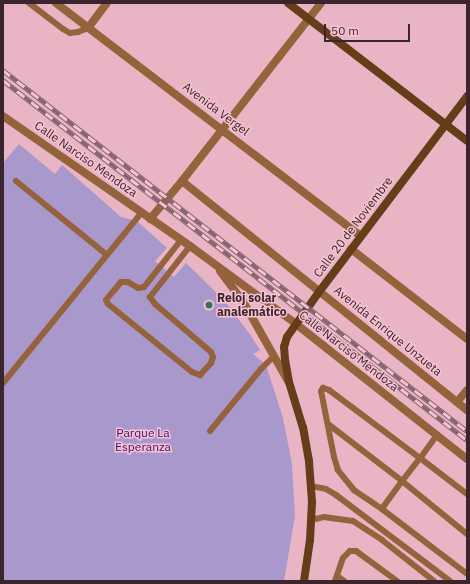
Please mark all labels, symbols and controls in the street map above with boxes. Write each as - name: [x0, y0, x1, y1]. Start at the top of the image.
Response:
- scale bar: [326, 16, 412, 42]
- text: 50 m: [331, 23, 359, 38]
- street label: Avenida Vergel: [180, 79, 252, 139]
- street label: Calle Narciso Mendoza: [32, 118, 140, 200]
- street label: Calle 20 de Noviembre: [310, 174, 396, 280]
- street label: Avenida Enrique Unzueta: [331, 283, 445, 379]
- place label: Reloj solar analemático: [217, 291, 287, 319]
- marker: Reloj solar analemático: [204, 300, 214, 310]
- street label: Calle Narciso Mendoza: [296, 308, 402, 394]
- park label: Parque La Esperanza: [115, 426, 171, 454]

